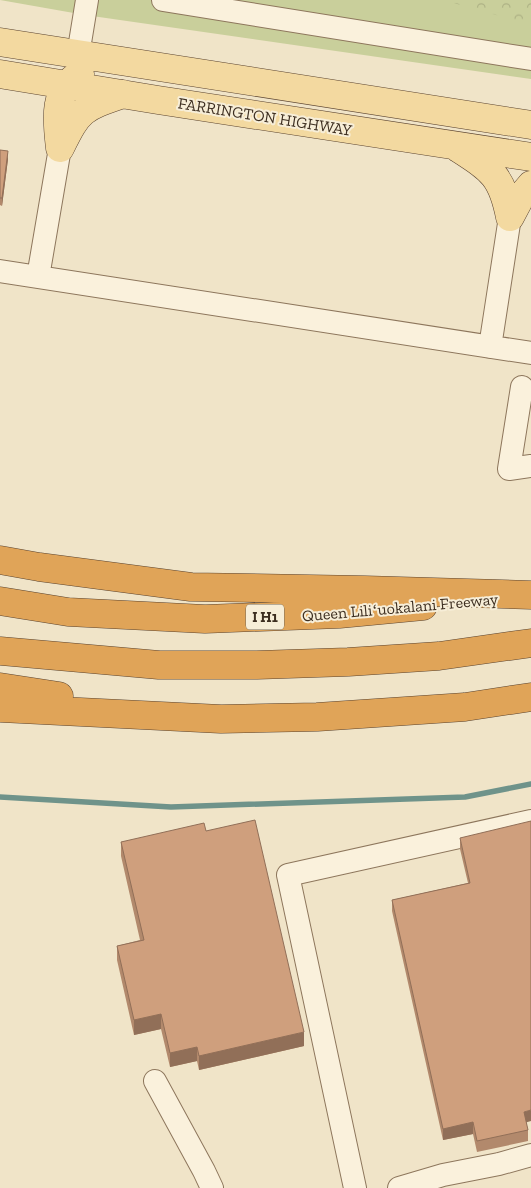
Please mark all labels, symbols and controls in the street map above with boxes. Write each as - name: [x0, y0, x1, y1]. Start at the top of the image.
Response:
- street label: FARRINGTON HIGHWAY: [177, 93, 354, 140]
- street label: Queen Liliʻuokalani Freeway: [301, 589, 500, 626]
- road number: I H1: [246, 604, 284, 630]

